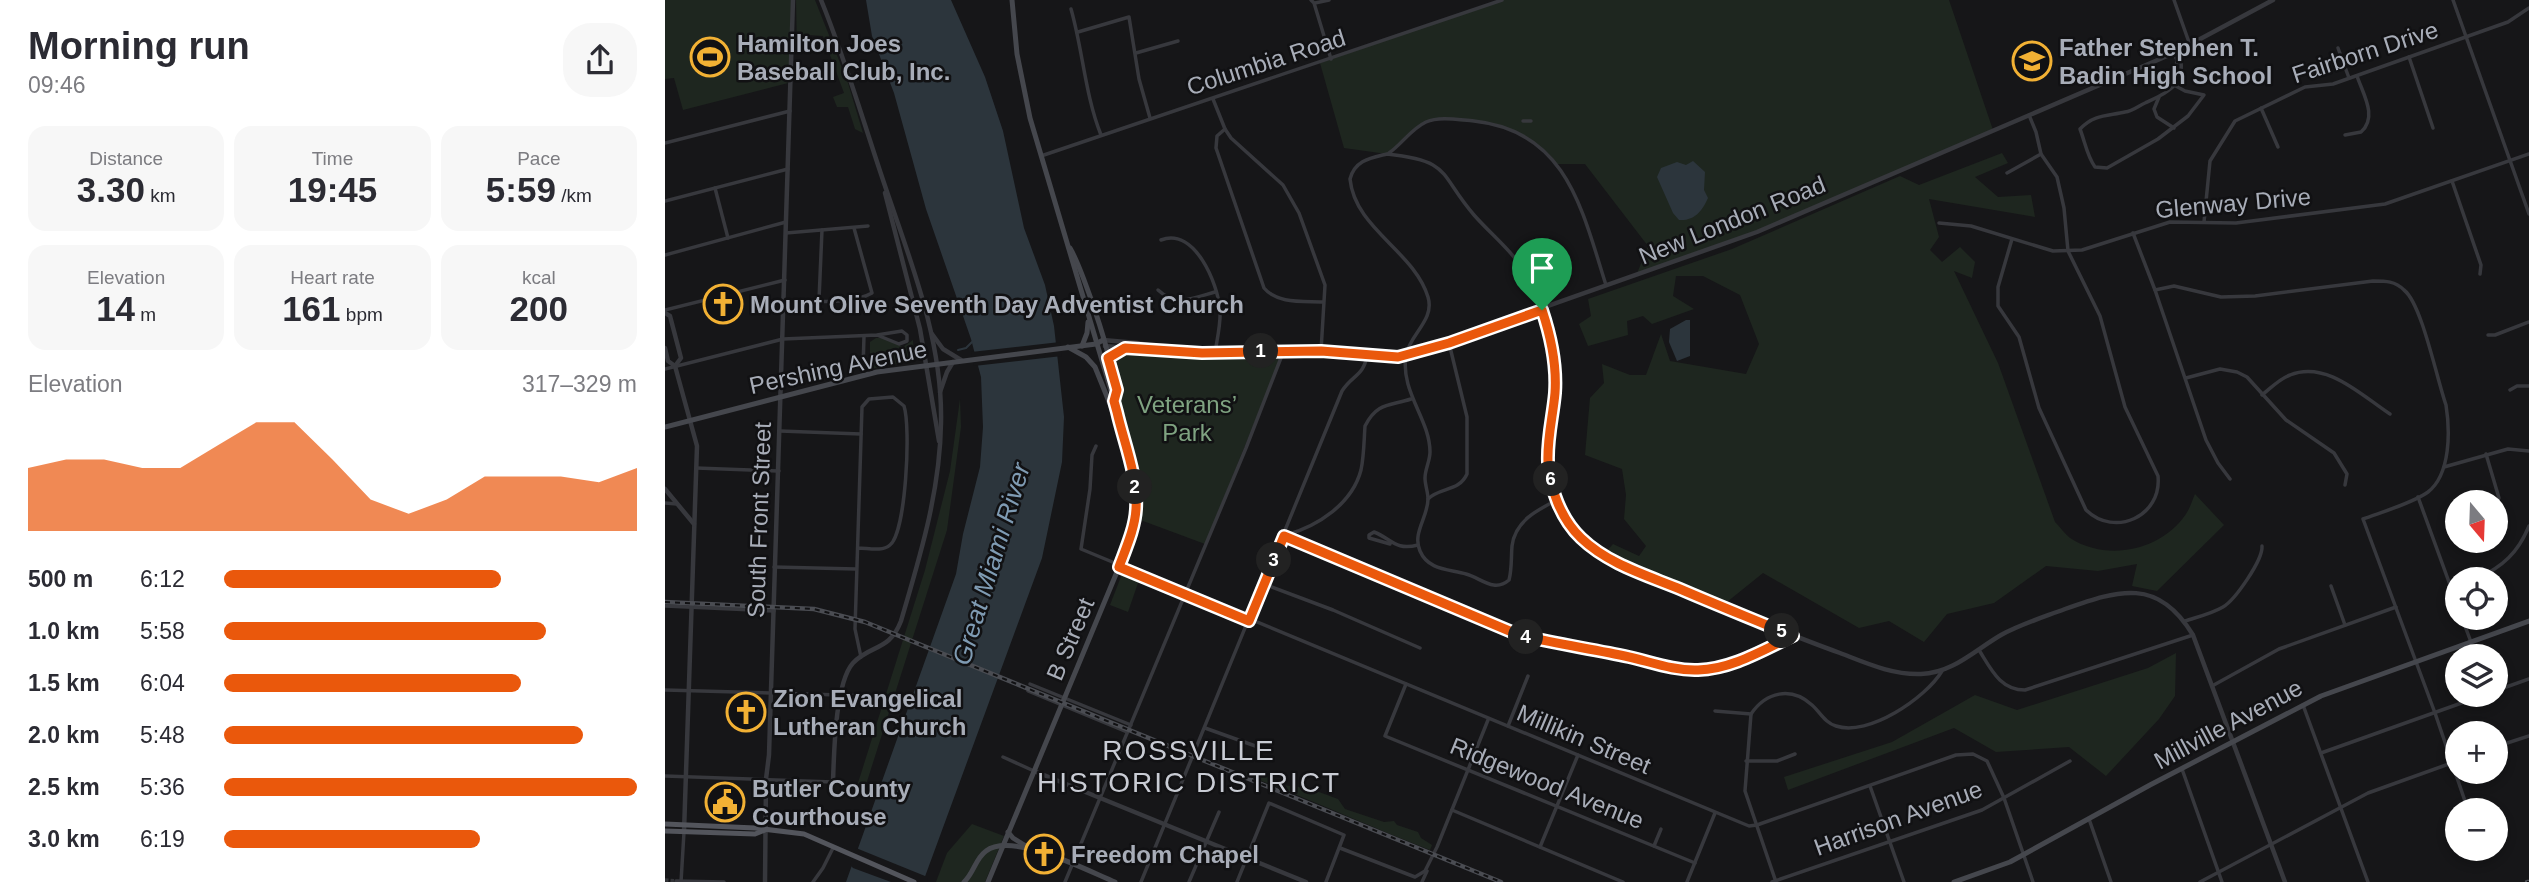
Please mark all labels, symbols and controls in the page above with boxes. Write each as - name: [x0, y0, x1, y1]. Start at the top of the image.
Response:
- street label: Fairborn Drive: [2289, 16, 2441, 88]
- button: share: [563, 23, 637, 97]
- street label: Columbia Road: [1183, 24, 1349, 100]
- text: Morning run: [28, 25, 250, 67]
- place label: Hamilton Joes Baseball Club, Inc.: [737, 30, 950, 85]
- place label: Father Stephen T. Badin High School: [2059, 34, 2272, 89]
- sports icon: Hamilton Joes Baseball Club, Inc.: [689, 36, 731, 78]
- school or university icon: Father Stephen T. Badin High School: [2011, 40, 2053, 82]
- text: 09:46: [28, 72, 86, 98]
- text: Distance: [89, 148, 163, 169]
- text: Time: [312, 148, 353, 169]
- text: Pace: [517, 148, 560, 169]
- text: 3.30: [77, 170, 145, 209]
- text: 19:45: [288, 170, 377, 209]
- text: 5:59: [486, 170, 556, 209]
- street label: New London Road: [1635, 170, 1829, 270]
- street label: Glenway Drive: [2154, 183, 2312, 223]
- text: km: [145, 185, 176, 206]
- text: /km: [556, 185, 592, 206]
- pin: [1512, 238, 1572, 310]
- icon: arrive: [1523, 249, 1561, 287]
- text: Elevation: [87, 267, 165, 288]
- text: Heart rate: [290, 267, 375, 288]
- text: kcal: [522, 267, 556, 288]
- church icon: Mount Olive Seventh Day Adventist Church: [702, 283, 744, 325]
- text: 14: [96, 289, 135, 328]
- text: 161: [282, 289, 341, 328]
- text: 200: [510, 289, 568, 328]
- place label: Mount Olive Seventh Day Adventist Church: [750, 291, 1244, 318]
- text: m: [135, 304, 156, 325]
- text: bpm: [341, 304, 383, 325]
- pin: 1: [1243, 334, 1279, 368]
- street label: Pershing Avenue: [747, 335, 929, 399]
- text: 1: [1255, 340, 1266, 361]
- text: Elevation: [28, 371, 123, 397]
- text: 317–329 m: [522, 371, 637, 397]
- park label: Veterans’ Park: [1137, 391, 1237, 446]
- street label: South Front Street: [742, 421, 776, 618]
- water label: Great Miami River: [946, 458, 1036, 669]
- pin: 6: [1533, 462, 1568, 496]
- text: 6: [1545, 468, 1556, 489]
- pin: 2: [1117, 470, 1153, 504]
- text: 2: [1129, 476, 1140, 497]
- north arrow: [2445, 490, 2508, 553]
- map controls: [2445, 490, 2508, 861]
- pin: 3: [1257, 542, 1291, 578]
- text: 3: [1268, 549, 1279, 570]
- text: 500 m: [28, 566, 93, 592]
- text: 6:12: [140, 566, 185, 592]
- button: locate: [2445, 567, 2508, 630]
- street label: B Street: [1041, 594, 1099, 684]
- pin: 5: [1765, 614, 1799, 648]
- text: 1.0 km: [28, 618, 100, 644]
- text: 5:58: [140, 618, 185, 644]
- pin: 4: [1509, 620, 1543, 654]
- text: 5: [1776, 620, 1787, 641]
- text: 4: [1520, 626, 1531, 647]
- button: layers: [2445, 644, 2508, 707]
- text: 1.5 km: [28, 670, 100, 696]
- text: 6:04: [140, 670, 185, 696]
- street label: Millville Avenue: [2149, 674, 2307, 774]
- place label: Zion Evangelical Lutheran Church: [773, 685, 966, 740]
- church icon: Zion Evangelical Lutheran Church: [725, 691, 767, 733]
- street label: Millikin Street: [1513, 699, 1655, 779]
- button: +: [2445, 721, 2508, 784]
- text: 2.0 km: [28, 722, 100, 748]
- text: 5:48: [140, 722, 185, 748]
- street label: Ridgewood Avenue: [1446, 732, 1648, 834]
- district label: ROSSVILLE HISTORIC DISTRICT: [1037, 735, 1341, 798]
- text: 2.5 km: [28, 774, 100, 800]
- text: 5:36: [140, 774, 185, 800]
- place label: Butler County Courthouse: [752, 775, 911, 830]
- street label: Harrison Avenue: [1810, 775, 1986, 861]
- public building icon: Butler County Courthouse: [704, 781, 746, 823]
- button: −: [2445, 798, 2508, 861]
- text: 3.0 km: [28, 826, 100, 852]
- text: 6:19: [140, 826, 185, 852]
- church icon: Freedom Chapel: [1023, 833, 1065, 875]
- place label: Freedom Chapel: [1071, 841, 1259, 868]

